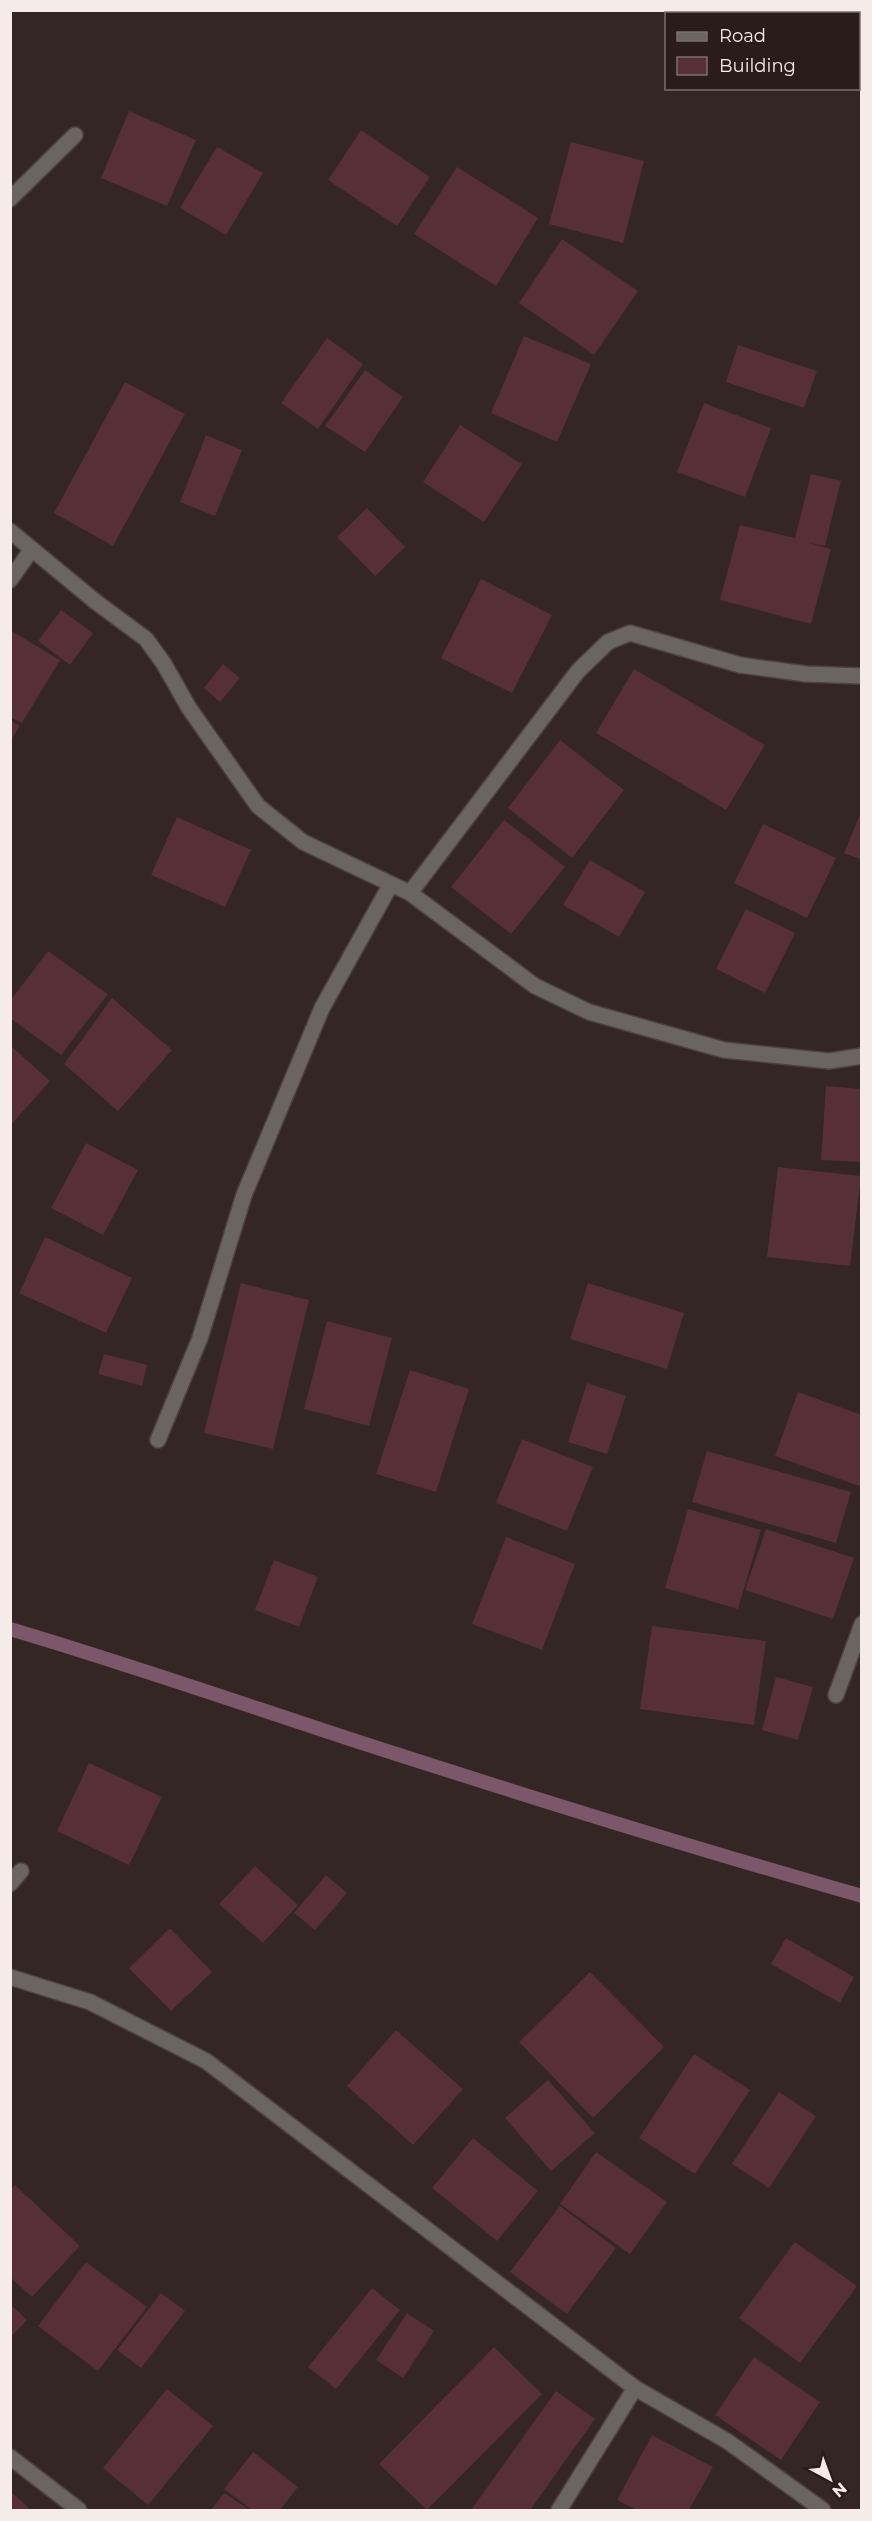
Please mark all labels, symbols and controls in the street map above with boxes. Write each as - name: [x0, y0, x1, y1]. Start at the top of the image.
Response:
- legend: [665, 12, 860, 90]
- text: Road: [719, 25, 766, 47]
- text: Building: [719, 55, 796, 77]
- north arrow: [800, 2449, 860, 2509]
- text: N: [828, 2479, 851, 2501]

